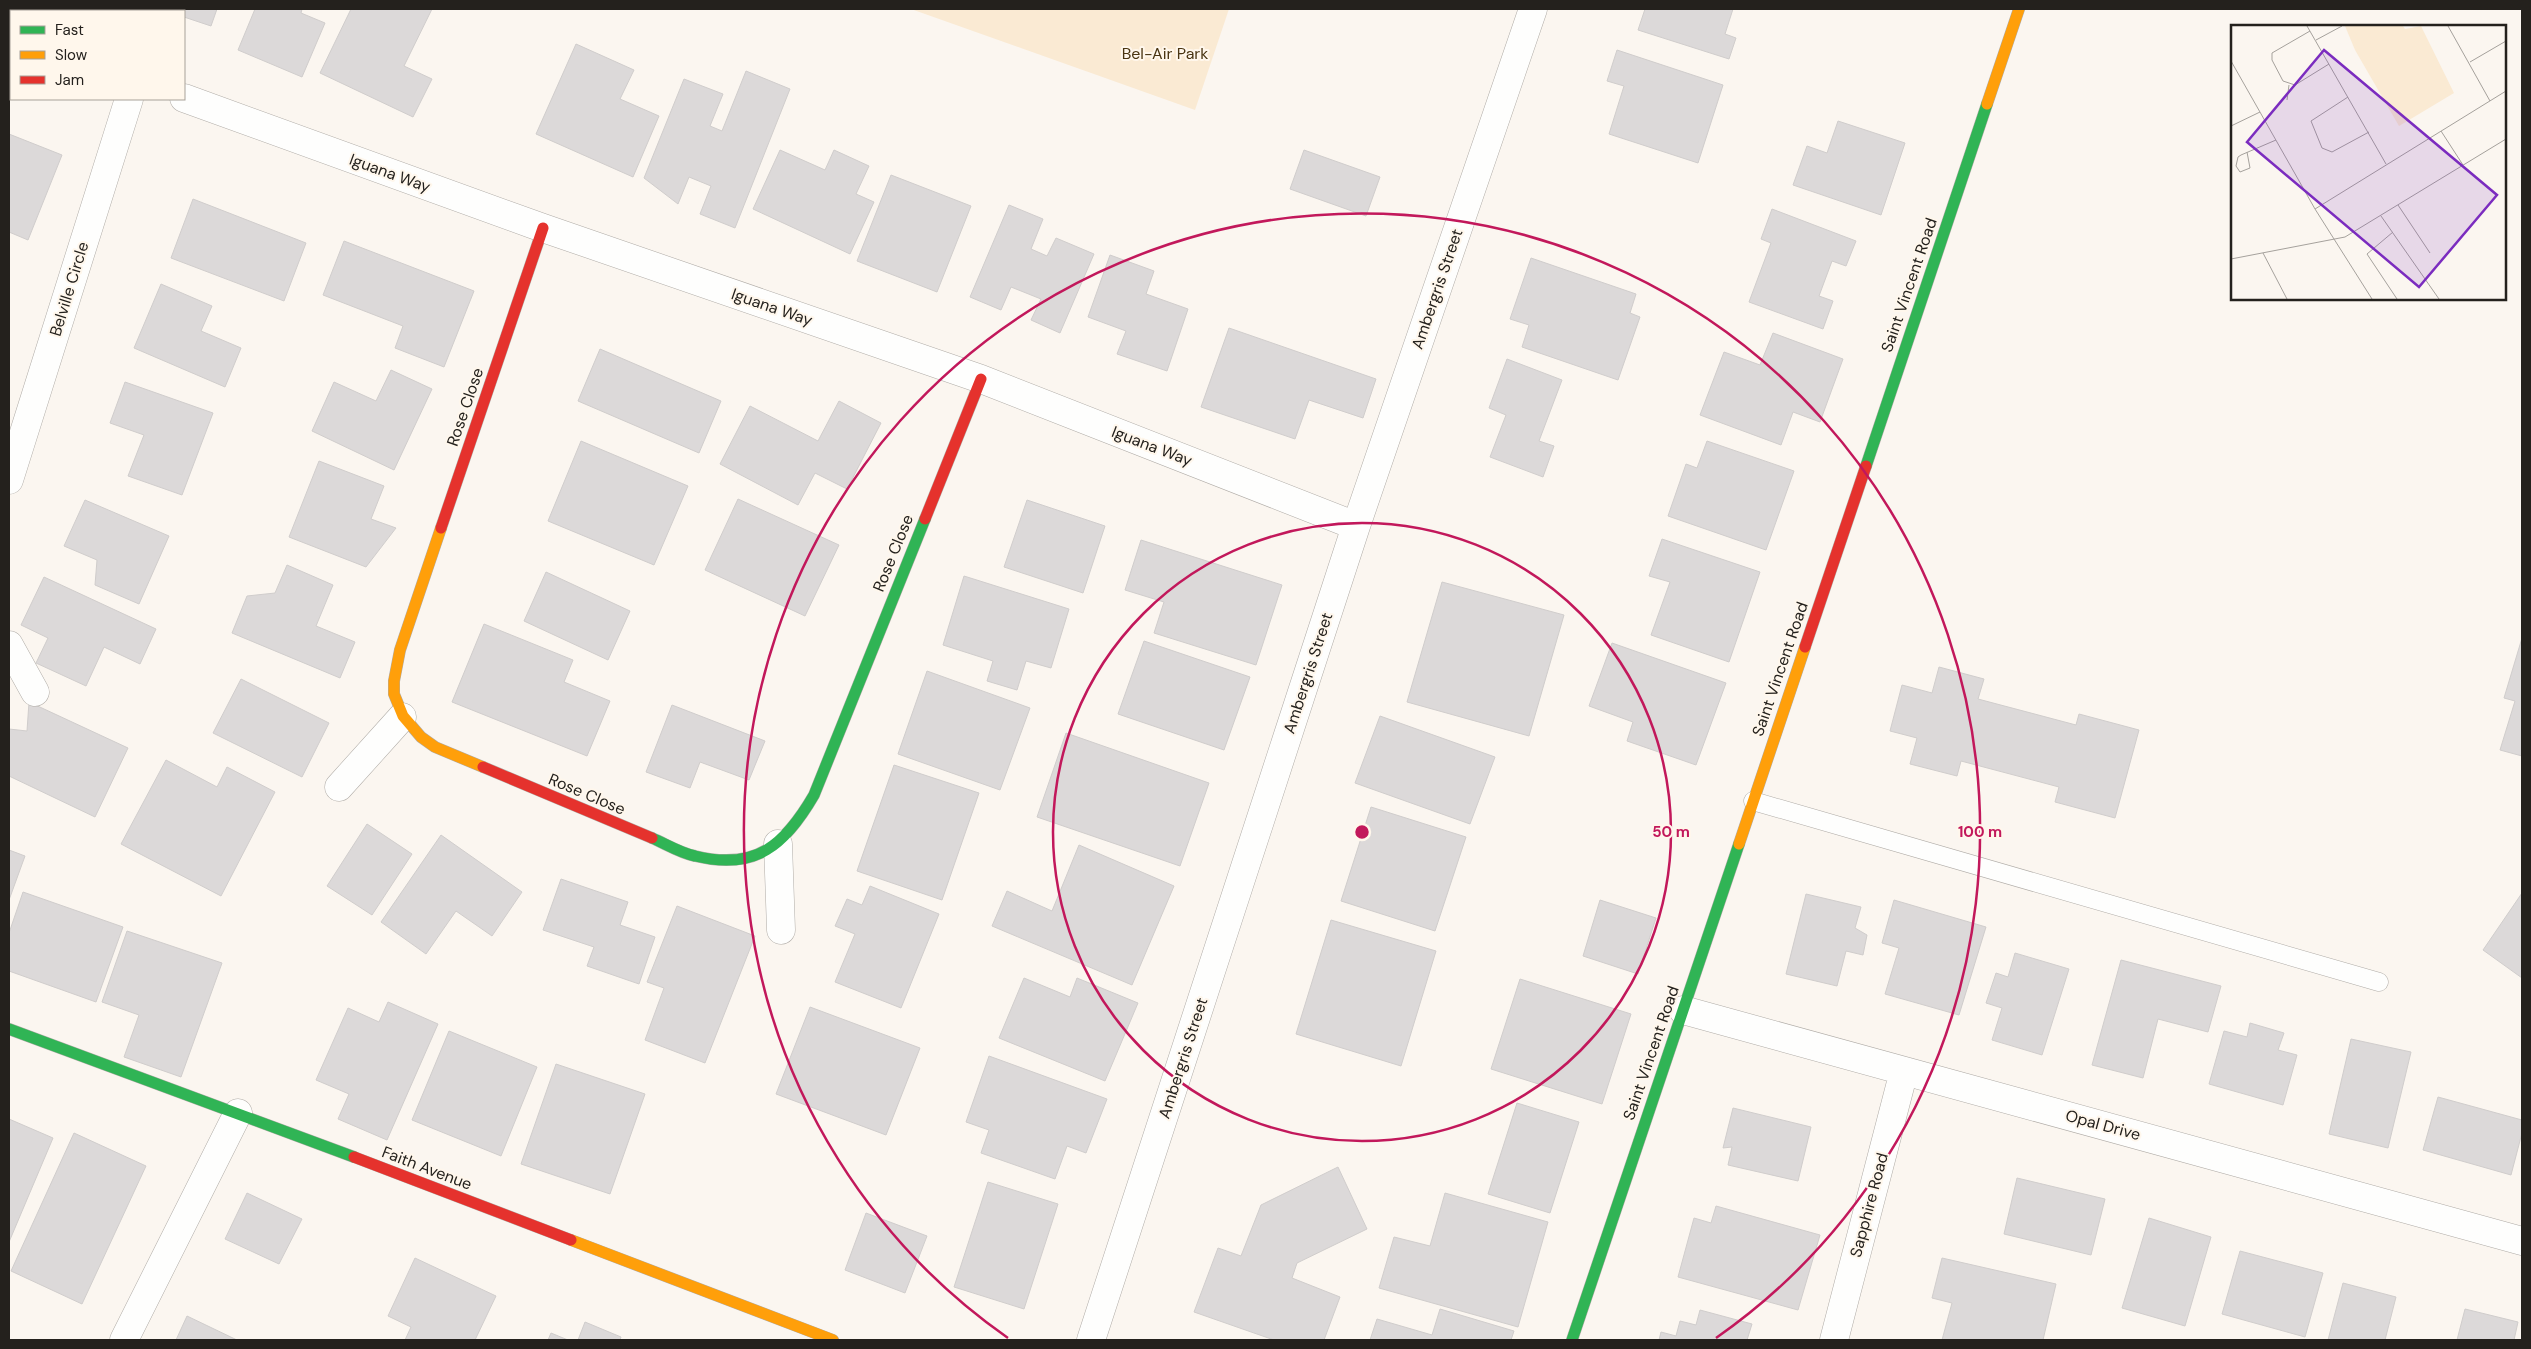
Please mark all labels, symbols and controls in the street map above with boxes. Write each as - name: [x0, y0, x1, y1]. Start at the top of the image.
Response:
- legend: [10, 10, 185, 100]
- text: Fast: [55, 20, 84, 40]
- inset map: [2231, 25, 2506, 300]
- park label: Bel-Air Park: [1122, 43, 1208, 64]
- text: Slow: [55, 45, 88, 65]
- text: Jam: [55, 70, 84, 90]
- street label: Iguana Way: [347, 149, 434, 197]
- street label: Saint Vincent Road: [1876, 215, 1942, 355]
- street label: Ambergris Street: [1407, 226, 1467, 352]
- street label: Belville Circle: [45, 239, 93, 339]
- street label: Iguana Way: [729, 283, 816, 331]
- street label: Rose Close: [442, 365, 488, 449]
- street label: Iguana Way: [1109, 421, 1195, 471]
- street label: Rose Close: [868, 511, 918, 595]
- street label: Saint Vincent Road: [1747, 599, 1813, 739]
- street label: Ambergris Street: [1279, 610, 1337, 736]
- street label: Rose Close: [545, 768, 629, 820]
- text: 50 m: [1652, 822, 1690, 842]
- text: 100 m: [1958, 822, 2002, 842]
- centre of rings: [1353, 823, 1371, 841]
- street label: Saint Vincent Road: [1618, 983, 1684, 1123]
- street label: Ambergris Street: [1154, 995, 1212, 1121]
- street label: Opal Drive: [2063, 1105, 2143, 1145]
- street label: Faith Avenue: [379, 1141, 475, 1195]
- street label: Sapphire Road: [1845, 1150, 1893, 1260]

